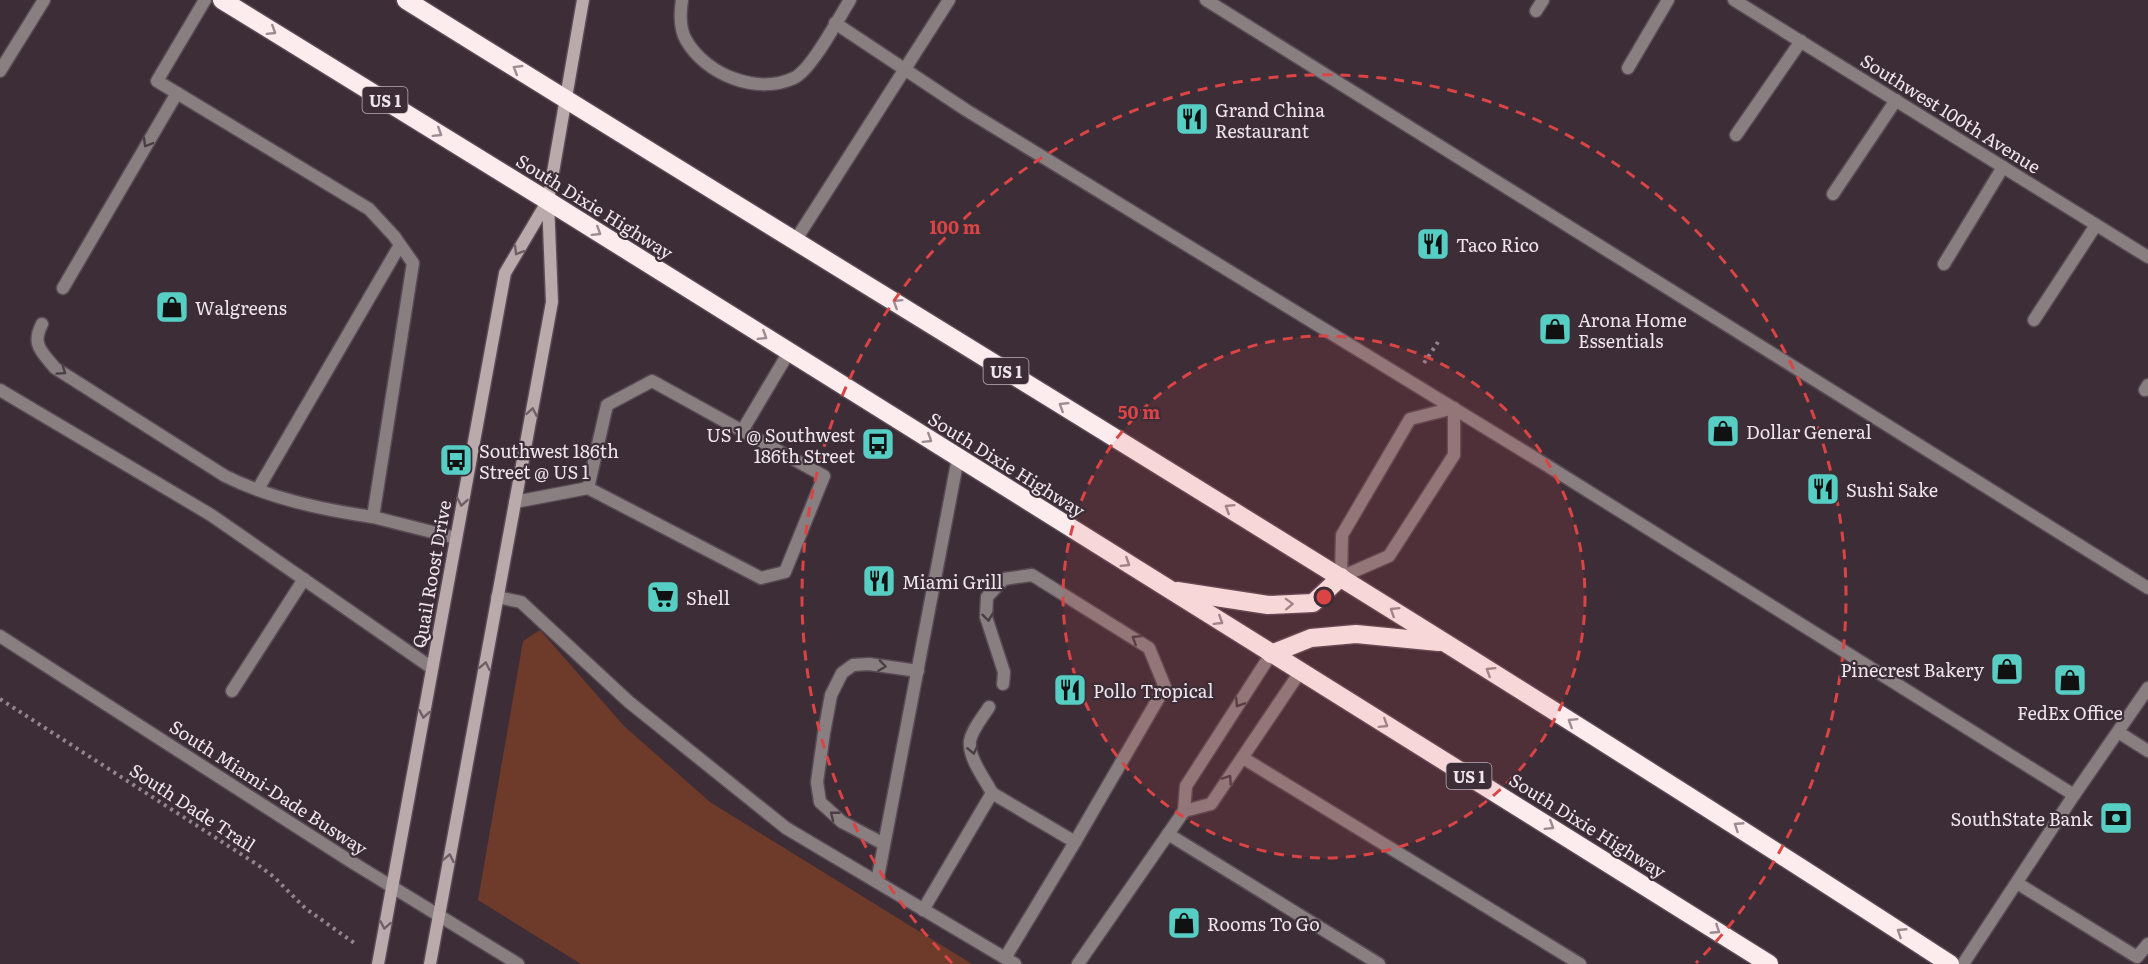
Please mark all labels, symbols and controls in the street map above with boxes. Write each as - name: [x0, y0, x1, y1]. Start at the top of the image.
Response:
- one-way arrow: [266, 23, 276, 35]
- street label: Southwest 100th Avenue: [1856, 46, 2046, 180]
- one-way arrow: [513, 64, 523, 76]
- road number: US 1: [362, 87, 408, 113]
- place label: Grand China Restaurant: [1215, 96, 1325, 144]
- restaurant icon: Grand China Restaurant: [1174, 101, 1210, 137]
- one-way arrow: [432, 125, 442, 137]
- one-way arrow: [143, 137, 154, 147]
- street label: South Dixie Highway: [511, 147, 679, 266]
- text: 100 m: [929, 213, 981, 240]
- one-way arrow: [591, 225, 602, 236]
- restaurant icon: Taco Rico: [1415, 226, 1451, 262]
- place label: Taco Rico: [1456, 231, 1539, 258]
- one-way arrow: [514, 245, 525, 255]
- shop icon: Walgreens: [154, 289, 190, 325]
- place label: Walgreens: [195, 294, 287, 321]
- one-way arrow: [893, 299, 903, 311]
- place label: Arona Home Essentials: [1578, 306, 1687, 354]
- shop icon: Arona Home Essentials: [1537, 311, 1573, 347]
- one-way arrow: [757, 328, 767, 340]
- road number: US 1: [984, 358, 1028, 384]
- one-way arrow: [55, 364, 66, 375]
- text: 50 m: [1118, 398, 1160, 425]
- one-way arrow: [1059, 401, 1069, 413]
- street label: South Dixie Highway: [923, 405, 1091, 524]
- one-way arrow: [525, 408, 538, 418]
- shop icon: Dollar General: [1705, 413, 1741, 449]
- place label: Dollar General: [1746, 418, 1872, 445]
- place label: US 1 @ Southwest 186th Street: [706, 421, 856, 469]
- bus stop icon: US 1 @ Southwest 186th Street: [860, 426, 896, 462]
- one-way arrow: [921, 432, 932, 443]
- place label: Southwest 186th Street @ US 1: [479, 437, 619, 485]
- bus stop icon: Southwest 186th Street @ US 1: [438, 442, 474, 478]
- restaurant icon: Sushi Sake: [1805, 471, 1841, 507]
- place label: Sushi Sake: [1846, 476, 1938, 503]
- one-way arrow: [456, 496, 469, 506]
- street label: Quail Roost Drive: [405, 498, 457, 650]
- one-way arrow: [1225, 504, 1235, 516]
- one-way arrow: [1120, 556, 1131, 567]
- restaurant icon: Miami Grill: [861, 563, 897, 599]
- place label: Miami Grill: [902, 568, 1003, 595]
- supermarket icon: Shell: [645, 579, 681, 615]
- place label: Shell: [686, 584, 730, 611]
- centre of rings: [1314, 587, 1334, 607]
- one-way arrow: [1285, 597, 1294, 610]
- one-way arrow: [1390, 607, 1401, 618]
- one-way arrow: [981, 612, 994, 621]
- one-way arrow: [1212, 614, 1223, 625]
- one-way arrow: [1132, 635, 1142, 647]
- shop icon: Pinecrest Bakery: [1989, 651, 2025, 687]
- place label: Pinecrest Bakery: [1840, 656, 1985, 683]
- one-way arrow: [878, 659, 887, 671]
- one-way arrow: [478, 661, 491, 671]
- shop icon: FedEx Office: [2052, 662, 2088, 698]
- one-way arrow: [1486, 666, 1496, 678]
- restaurant icon: Pollo Tropical: [1052, 672, 1088, 708]
- place label: Pollo Tropical: [1093, 677, 1214, 704]
- one-way arrow: [1235, 697, 1247, 707]
- place label: FedEx Office: [2017, 699, 2123, 726]
- one-way arrow: [418, 709, 430, 719]
- street label: South Miami-Dade Busway: [165, 713, 374, 862]
- one-way arrow: [1378, 716, 1388, 728]
- one-way arrow: [1568, 719, 1579, 730]
- one-way arrow: [966, 745, 979, 755]
- street label: South Dade Trail: [125, 756, 261, 858]
- road number: US 1: [1446, 763, 1492, 789]
- street label: South Dixie Highway: [1504, 766, 1672, 885]
- one-way arrow: [1221, 775, 1232, 786]
- bank icon: SouthState Bank: [2098, 800, 2134, 836]
- place label: SouthState Bank: [1950, 805, 2094, 832]
- one-way arrow: [829, 811, 840, 822]
- one-way arrow: [1544, 819, 1554, 831]
- one-way arrow: [1733, 822, 1744, 833]
- one-way arrow: [442, 853, 455, 863]
- shop icon: Rooms To Go: [1166, 905, 1202, 941]
- place label: Rooms To Go: [1207, 910, 1320, 937]
- one-way arrow: [379, 920, 391, 930]
- one-way arrow: [1709, 922, 1720, 933]
- one-way arrow: [1897, 928, 1908, 939]

